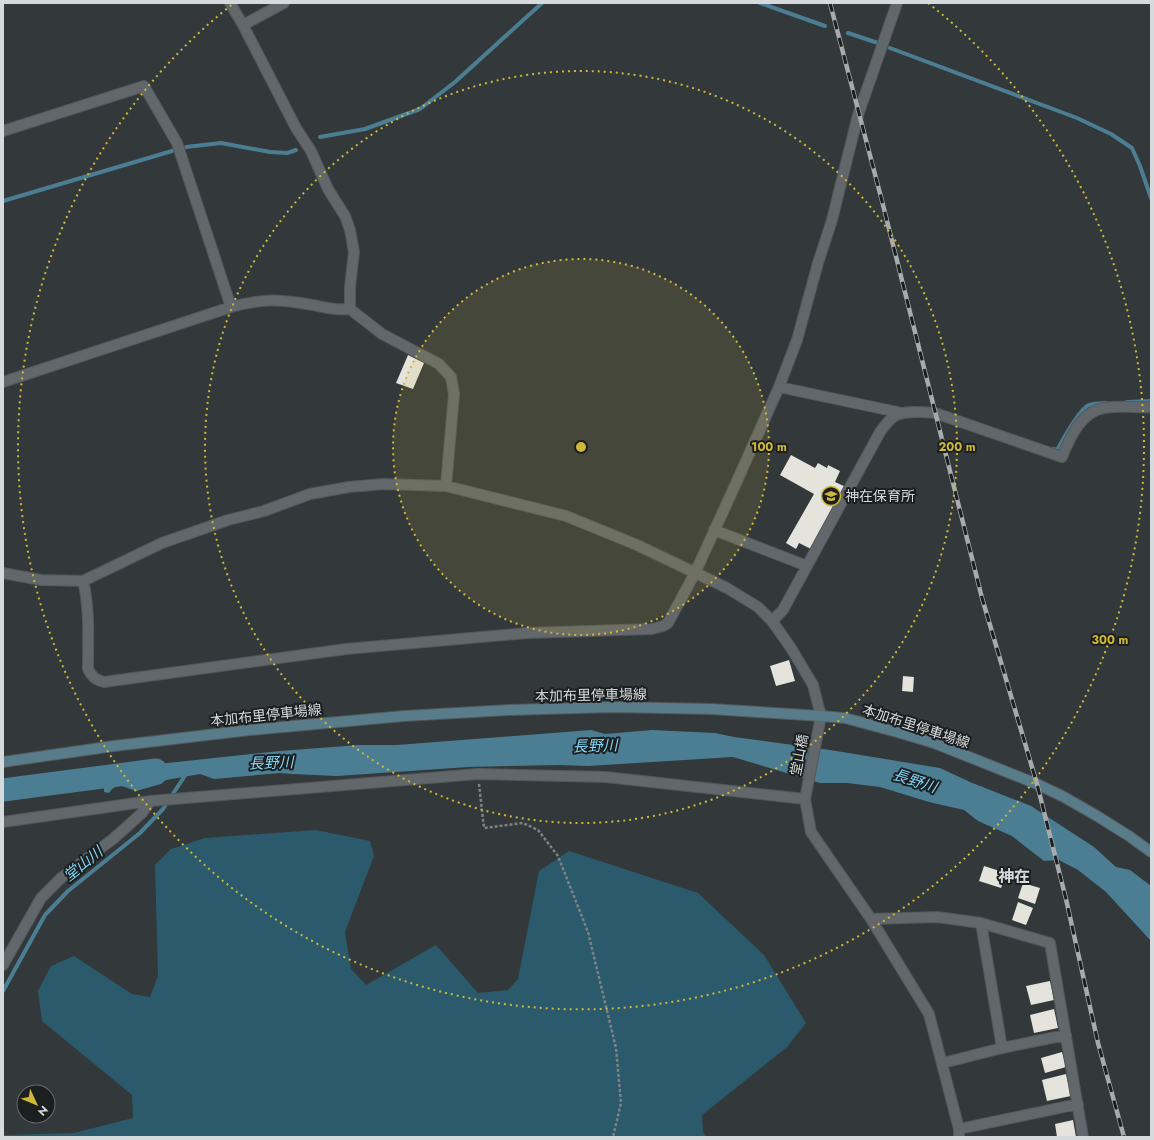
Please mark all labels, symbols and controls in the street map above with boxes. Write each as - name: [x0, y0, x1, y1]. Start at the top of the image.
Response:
- text: 100 m: [751, 438, 787, 456]
- text: 200 m: [938, 438, 976, 456]
- centre of rings: [574, 440, 588, 454]
- school or university icon: 神在保育所: [820, 485, 842, 507]
- place label: 神在保育所: [845, 486, 915, 506]
- text: 300 m: [1092, 631, 1129, 649]
- street label: 本加布里停車場線: [535, 684, 647, 706]
- street label: 本加布里停車場線: [209, 699, 323, 731]
- street label: 本加布里停車場線: [860, 699, 972, 753]
- street label: 堂山橋: [785, 732, 813, 778]
- water label: 長野川: [572, 734, 620, 758]
- water label: 長野川: [248, 751, 296, 775]
- water label: 長野川: [890, 764, 942, 799]
- water label: 堂山川: [59, 840, 109, 887]
- district label: 神在: [998, 865, 1030, 888]
- north arrow: [16, 1084, 56, 1124]
- text: N: [34, 1102, 52, 1120]

